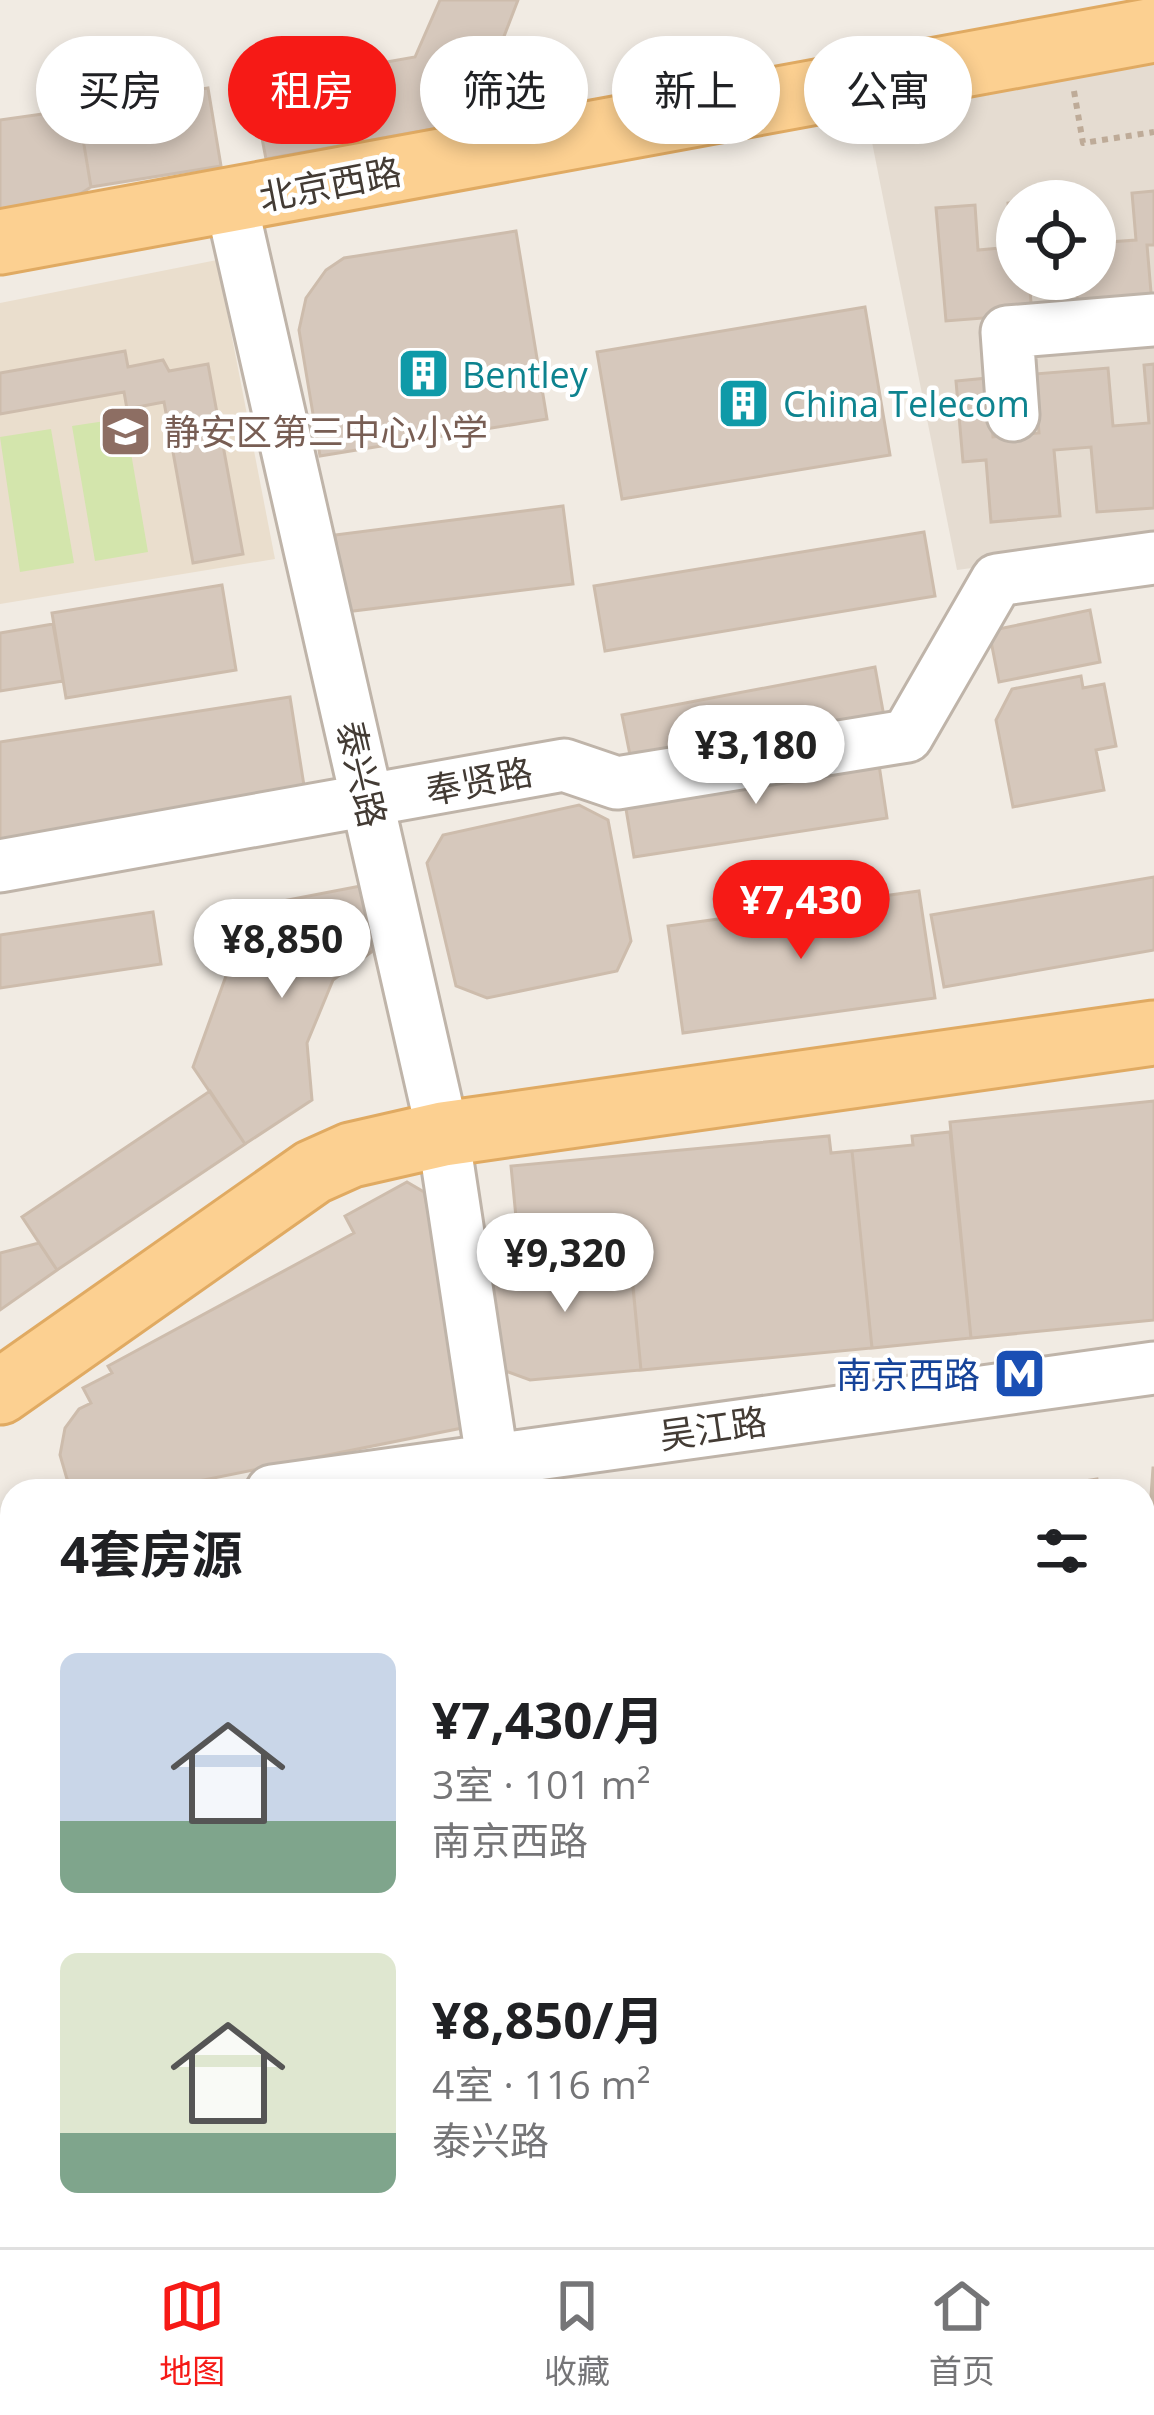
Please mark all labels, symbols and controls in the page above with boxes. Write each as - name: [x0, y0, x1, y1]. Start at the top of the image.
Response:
- chip: 买房: [36, 36, 204, 144]
- chip: 租房: [228, 36, 396, 144]
- chip: 筛选: [420, 36, 588, 144]
- chip: 新上: [612, 36, 780, 144]
- chip: 公寓: [804, 36, 972, 144]
- street label: 北京西路: [255, 146, 405, 222]
- map controls: [996, 180, 1116, 300]
- button: locate: [996, 180, 1116, 300]
- building icon: Bentley: [395, 346, 451, 402]
- place label: Bentley: [462, 350, 589, 399]
- building icon: China Telecom: [716, 375, 772, 431]
- place label: China Telecom: [783, 379, 1030, 428]
- school or university icon: 静安区第三中心小学: [97, 403, 153, 459]
- place label: 静安区第三中心小学: [164, 407, 488, 456]
- pin: ¥3,180: [658, 705, 854, 807]
- street label: 泰兴路: [326, 716, 398, 832]
- text: ¥3,180: [695, 717, 817, 770]
- street label: 奉贤路: [421, 747, 537, 815]
- pin: ¥7,430: [703, 860, 899, 962]
- text: ¥7,430: [740, 872, 862, 925]
- pin: ¥8,850: [184, 899, 380, 1001]
- text: ¥8,850: [221, 911, 343, 964]
- pin: ¥9,320: [467, 1213, 663, 1315]
- text: ¥9,320: [504, 1225, 626, 1278]
- metro station icon: 南京西路: [991, 1346, 1047, 1402]
- place label: 南京西路: [836, 1350, 980, 1399]
- street label: 吴江路: [656, 1396, 770, 1460]
- text: 4套房源: [60, 1518, 242, 1588]
- icon: filters: [1029, 1518, 1095, 1584]
- text: ¥7,430/月: [432, 1684, 664, 1754]
- icon: home: [156, 1701, 300, 1845]
- text: 3室 · 101 m²: [432, 1757, 651, 1810]
- text: 南京西路: [432, 1813, 588, 1866]
- text: ¥8,850/月: [432, 1984, 664, 2054]
- icon: home: [156, 2001, 300, 2145]
- text: 4室 · 116 m²: [432, 2057, 651, 2110]
- text: 泰兴路: [432, 2113, 549, 2166]
- tab: 地图: [159, 2273, 225, 2393]
- tab: 收藏: [544, 2273, 610, 2393]
- tab: 首页: [929, 2273, 995, 2393]

